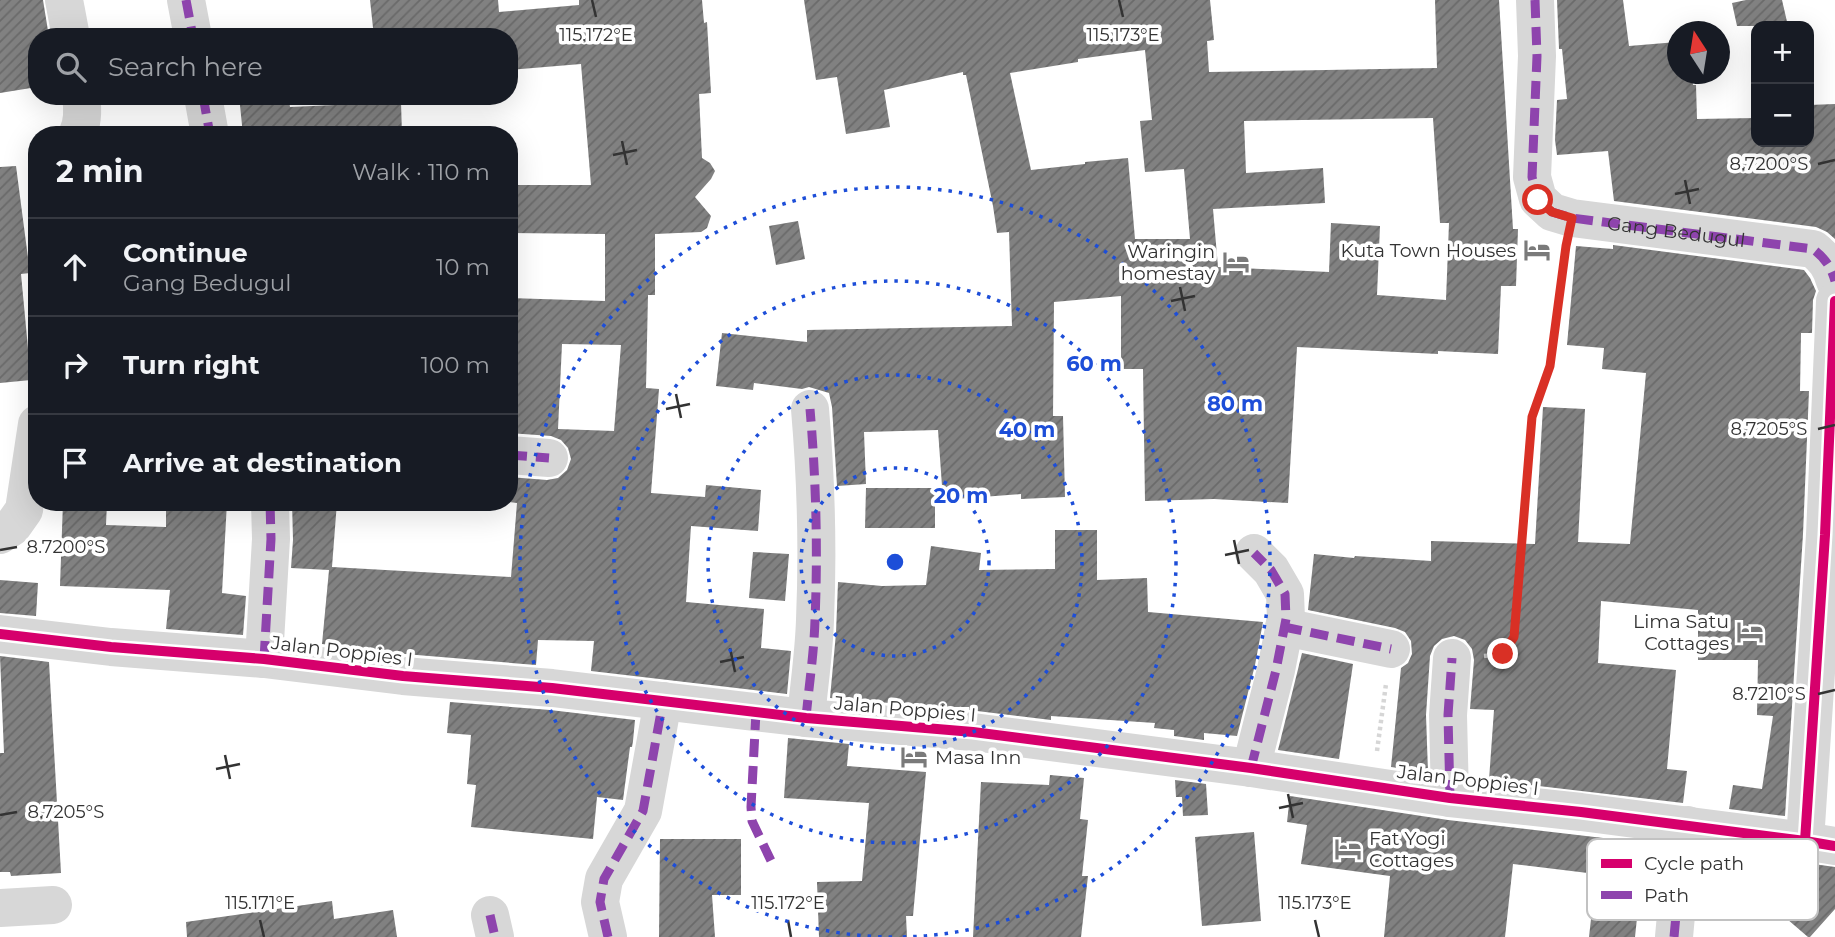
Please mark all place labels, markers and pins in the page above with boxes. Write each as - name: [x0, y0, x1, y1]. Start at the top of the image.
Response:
- hotel icon: Kuta Town Houses: [1522, 235, 1552, 265]
- place label: Kuta Town Houses: [1340, 239, 1516, 262]
- place label: Waringin homestay: [1121, 240, 1216, 285]
- hotel icon: Waringin homestay: [1221, 247, 1251, 277]
- centre of rings: [883, 550, 907, 574]
- place label: Lima Satu Cottages: [1633, 610, 1729, 655]
- hotel icon: Lima Satu Cottages: [1735, 617, 1765, 647]
- hotel icon: Masa Inn: [899, 742, 929, 772]
- place label: Masa Inn: [935, 746, 1021, 769]
- place label: Fat Yogi Cottages: [1369, 827, 1454, 872]
- hotel icon: Fat Yogi Cottages: [1333, 834, 1363, 864]

